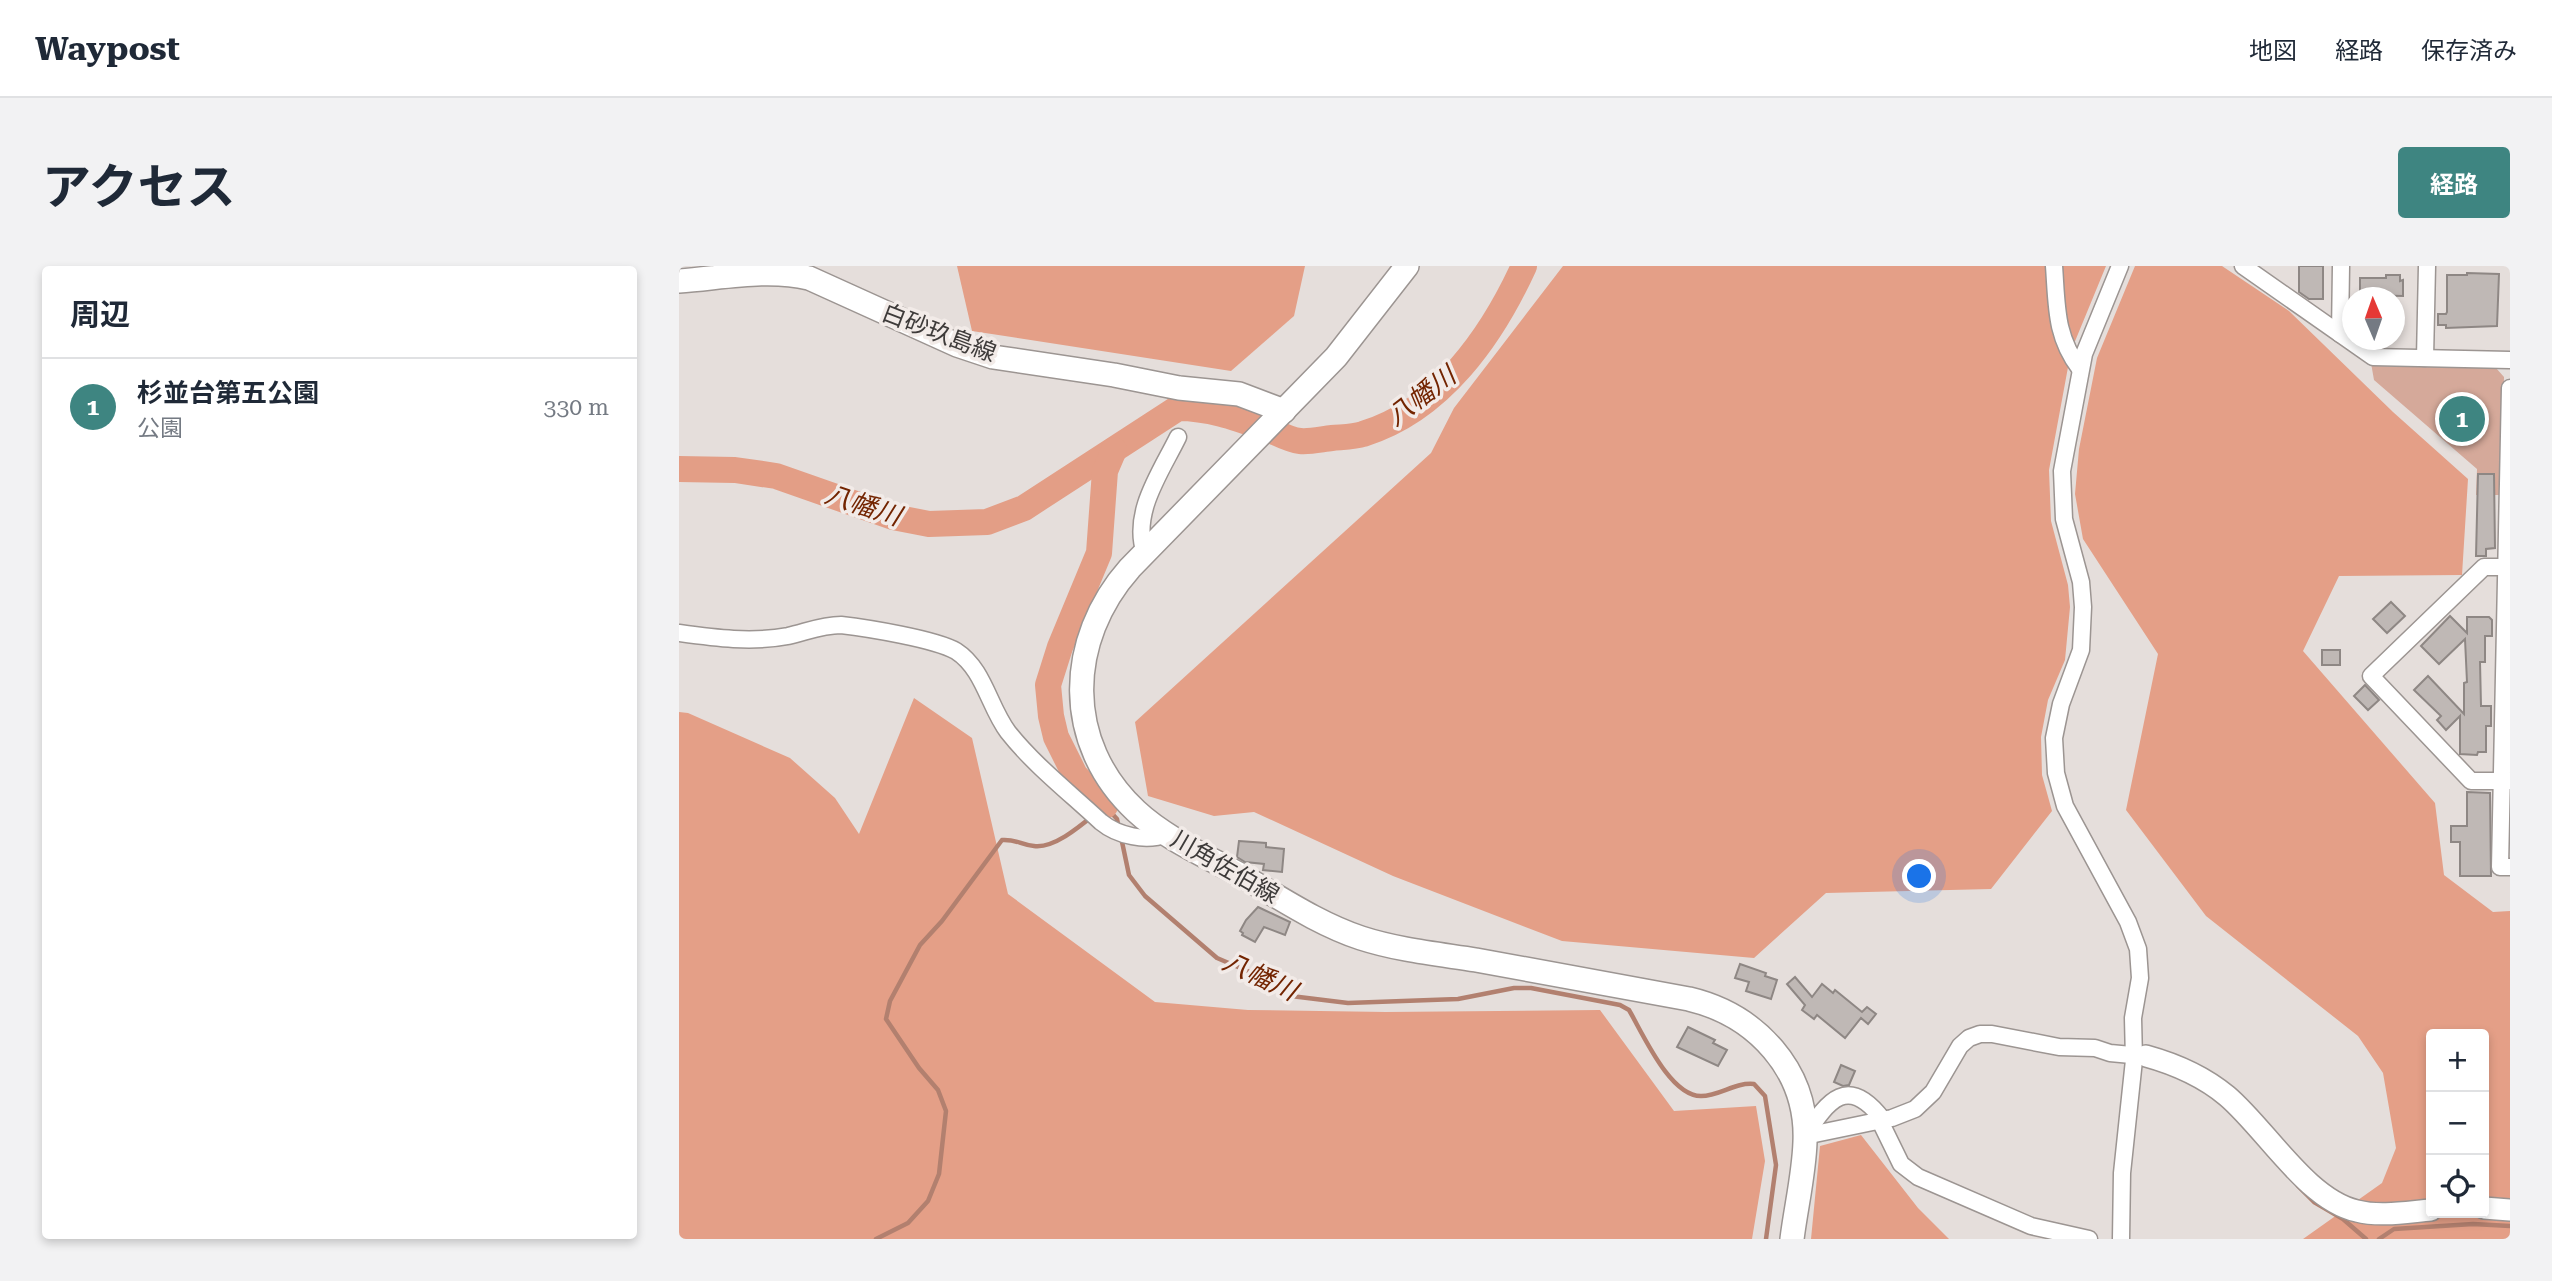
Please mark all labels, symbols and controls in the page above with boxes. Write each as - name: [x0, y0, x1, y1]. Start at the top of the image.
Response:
- text: Waypost: [35, 29, 180, 68]
- text: 地図: [2249, 37, 2297, 65]
- text: 経路: [2335, 37, 2383, 65]
- text: 保存済み: [2421, 37, 2517, 65]
- button: 経路: [2398, 147, 2510, 218]
- text: アクセス: [42, 159, 236, 216]
- north arrow: [2342, 287, 2405, 350]
- text: 周辺: [70, 297, 130, 332]
- street label: 白砂玖島線: [878, 298, 1000, 368]
- water label: 八幡川: [1381, 359, 1464, 431]
- text: 杉並台第五公園: [137, 378, 319, 408]
- pin: 1: [2439, 393, 2485, 445]
- text: 1: [87, 394, 99, 421]
- text: 330 m: [544, 394, 609, 421]
- text: 公園: [137, 415, 183, 442]
- water label: 八幡川: [821, 479, 908, 532]
- street label: 川角佐伯線: [1166, 825, 1284, 909]
- your location: [1902, 859, 1936, 893]
- water label: 八幡川: [1218, 946, 1304, 1007]
- map controls: [2426, 1029, 2489, 1218]
- button: +: [2426, 1029, 2489, 1092]
- button: −: [2426, 1092, 2489, 1155]
- button: locate: [2426, 1155, 2489, 1218]

